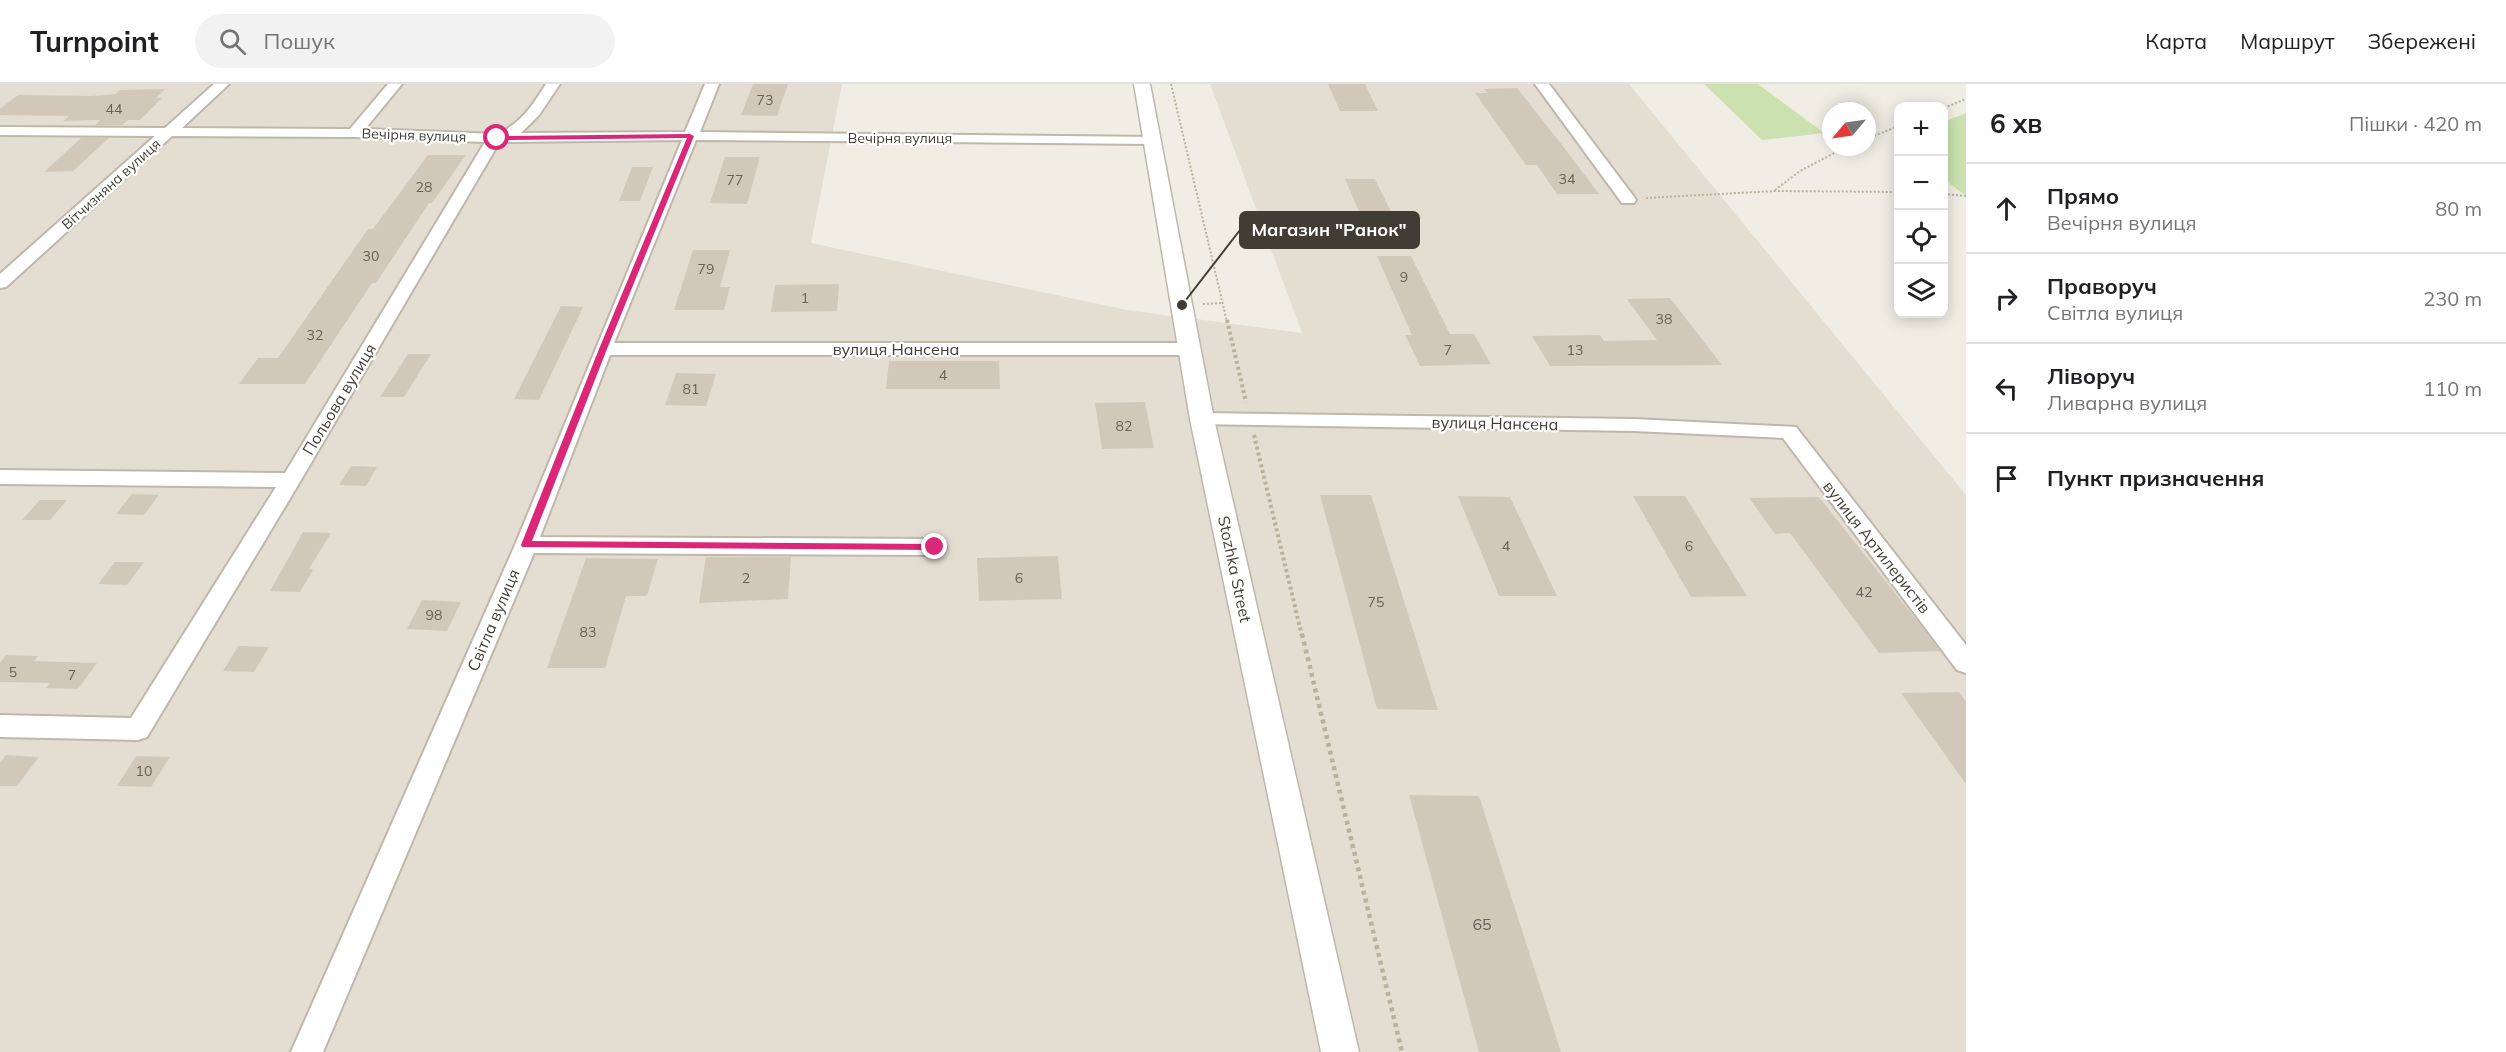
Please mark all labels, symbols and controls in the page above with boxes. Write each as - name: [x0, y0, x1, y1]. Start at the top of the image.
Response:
- search box: [195, 14, 615, 68]
- text: Turnpoint: [30, 24, 159, 59]
- icon: search: [216, 25, 249, 58]
- text: Пошук: [264, 27, 335, 55]
- text: Карта: [2145, 28, 2207, 54]
- text: Маршрут: [2240, 28, 2335, 54]
- text: Збережені: [2368, 28, 2476, 54]
- house number: 73: [757, 91, 773, 109]
- house number: 44: [106, 100, 123, 118]
- north arrow: [1822, 102, 1876, 156]
- map controls: [1894, 102, 1948, 318]
- button: +: [1894, 102, 1948, 156]
- text: 6 хв: [1990, 107, 2042, 140]
- text: Пішки · 420 m: [2349, 111, 2482, 136]
- street label: Вечірня вулиця: [361, 124, 467, 146]
- route start: [483, 124, 509, 150]
- street label: Вечірня вулиця: [848, 129, 952, 147]
- street label: Вітчизняна вулиця: [58, 135, 164, 233]
- button: −: [1894, 156, 1948, 210]
- house number: 34: [1559, 170, 1576, 188]
- house number: 77: [727, 171, 743, 189]
- house number: 28: [416, 178, 432, 196]
- text: Прямо: [2047, 182, 2119, 210]
- icon: ahead: [1990, 192, 2023, 225]
- text: 80 m: [2435, 196, 2482, 221]
- button: locate: [1894, 210, 1948, 264]
- text: Вечірня вулиця: [2047, 210, 2196, 235]
- callout: Магазин "Ранок": [1240, 212, 1419, 248]
- text: Магазин "Ранок": [1251, 218, 1407, 241]
- house number: 30: [363, 247, 379, 265]
- house number: 79: [698, 260, 714, 278]
- button: layers: [1894, 264, 1948, 318]
- house number: 9: [1400, 268, 1408, 286]
- text: Праворуч: [2047, 272, 2157, 300]
- icon: right: [1990, 282, 2023, 315]
- text: 230 m: [2423, 286, 2482, 311]
- house number: 1: [801, 289, 809, 307]
- text: Світла вулиця: [2047, 300, 2183, 325]
- house number: 38: [1656, 310, 1672, 328]
- house number: 32: [307, 326, 323, 344]
- street label: вулиця Нансена: [833, 339, 959, 359]
- street label: Польова вулиця: [298, 340, 380, 458]
- house number: 7: [1444, 341, 1452, 359]
- house number: 13: [1567, 341, 1583, 359]
- text: Ліворуч: [2047, 362, 2135, 390]
- house number: 4: [939, 366, 948, 384]
- icon: left: [1990, 372, 2023, 405]
- text: 110 m: [2423, 376, 2482, 401]
- house number: 81: [683, 380, 699, 398]
- text: Ливарна вулиця: [2047, 390, 2207, 415]
- street label: вулиця Нансена: [1432, 412, 1558, 434]
- house number: 82: [1116, 417, 1132, 435]
- icon: arrive: [1990, 462, 2023, 495]
- text: Пункт призначення: [2047, 464, 2264, 492]
- street label: вулиця Артилеристів: [1819, 477, 1935, 617]
- street label: Stozhka Street: [1214, 514, 1256, 624]
- route end: [921, 533, 947, 559]
- house number: 4: [1502, 537, 1511, 555]
- house number: 6: [1685, 537, 1693, 555]
- street label: Світла вулиця: [463, 566, 523, 674]
- house number: 2: [742, 569, 750, 587]
- house number: 6: [1015, 569, 1023, 587]
- house number: 42: [1856, 583, 1872, 601]
- house number: 75: [1368, 593, 1384, 611]
- house number: 98: [426, 606, 442, 624]
- house number: 83: [580, 623, 596, 641]
- house number: 5: [9, 663, 17, 681]
- house number: 7: [68, 666, 76, 684]
- house number: 10: [136, 762, 152, 780]
- house number: 65: [1472, 914, 1492, 934]

